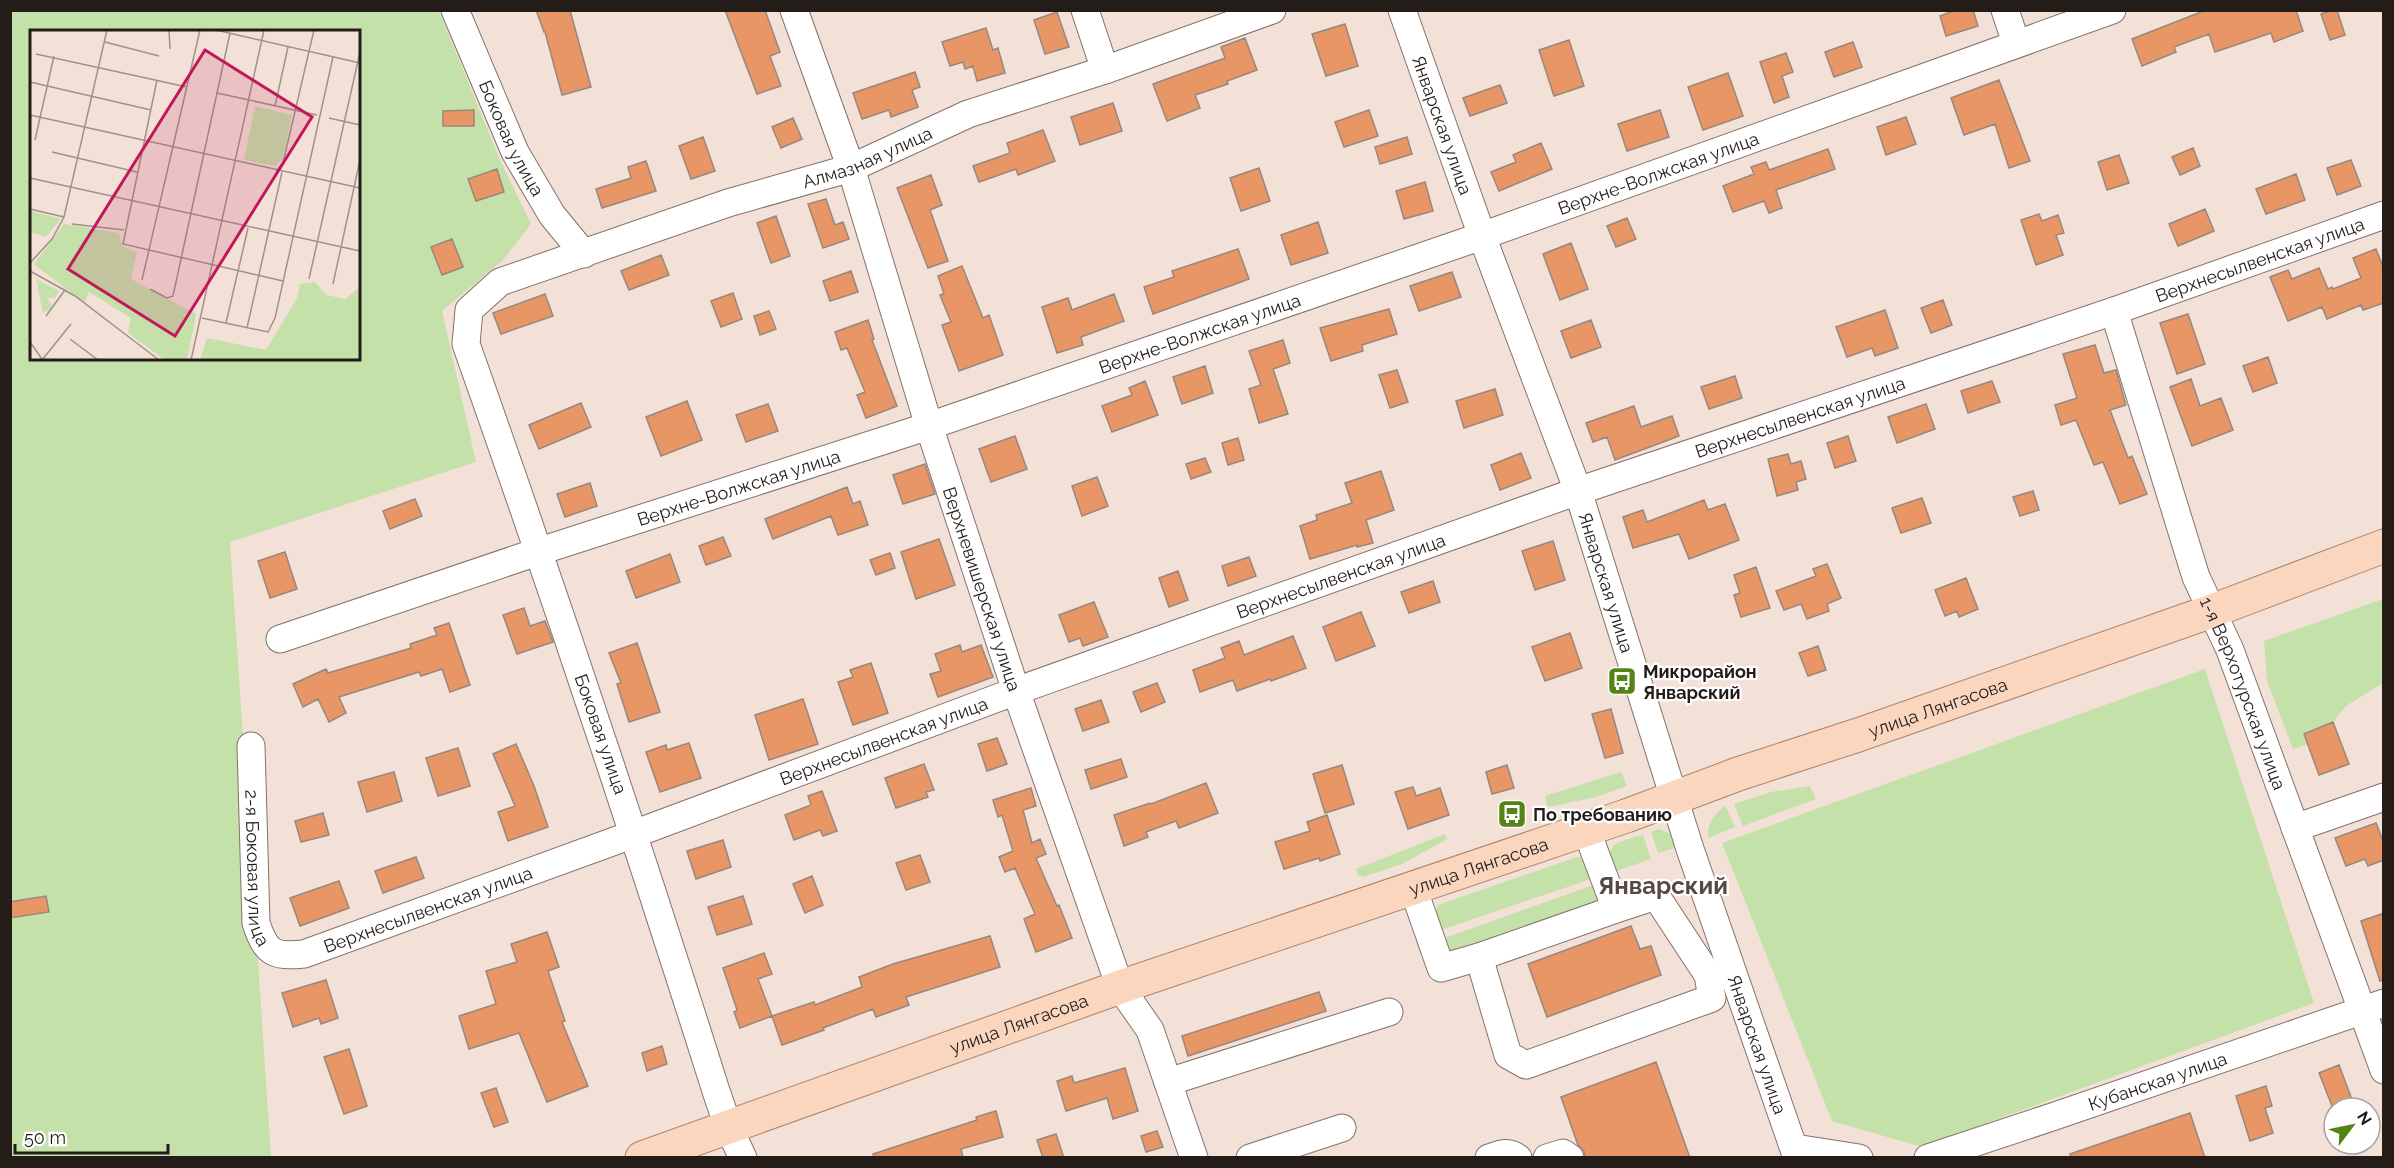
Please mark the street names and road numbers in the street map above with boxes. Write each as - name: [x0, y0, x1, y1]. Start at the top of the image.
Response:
- street label: Январская улица: [1408, 53, 1477, 197]
- street label: Боковая улица: [475, 77, 549, 199]
- street label: Алмазная улица: [800, 122, 935, 192]
- street label: Верхне-Волжская улица: [1555, 127, 1762, 218]
- street label: Верхнесылвенская улица: [2152, 212, 2367, 306]
- street label: Верхне-Волжская улица: [1096, 289, 1303, 377]
- street label: Верхнесылвенская улица: [1692, 371, 1908, 462]
- street label: Верхне-Волжская улица: [634, 445, 843, 530]
- street label: Верхневишерская улица: [939, 484, 1026, 694]
- street label: Январская улица: [1575, 510, 1638, 655]
- street label: Верхнесылвенская улица: [1233, 529, 1448, 622]
- street label: 1-я Верхотурская улица: [2196, 593, 2291, 792]
- street label: Боковая улица: [571, 671, 631, 797]
- street label: улица Лянгасова: [1866, 673, 2010, 741]
- street label: Верхнесылвенская улица: [777, 692, 990, 789]
- street label: 2-я Боковая улица: [242, 789, 275, 949]
- street label: улица Лянгасова: [1406, 833, 1551, 899]
- street label: Верхнесылвенская улица: [321, 862, 535, 957]
- street label: Январская улица: [1724, 972, 1791, 1117]
- street label: улица Лянгасова: [947, 989, 1091, 1058]
- street label: Кубанская улица: [2085, 1047, 2229, 1114]

